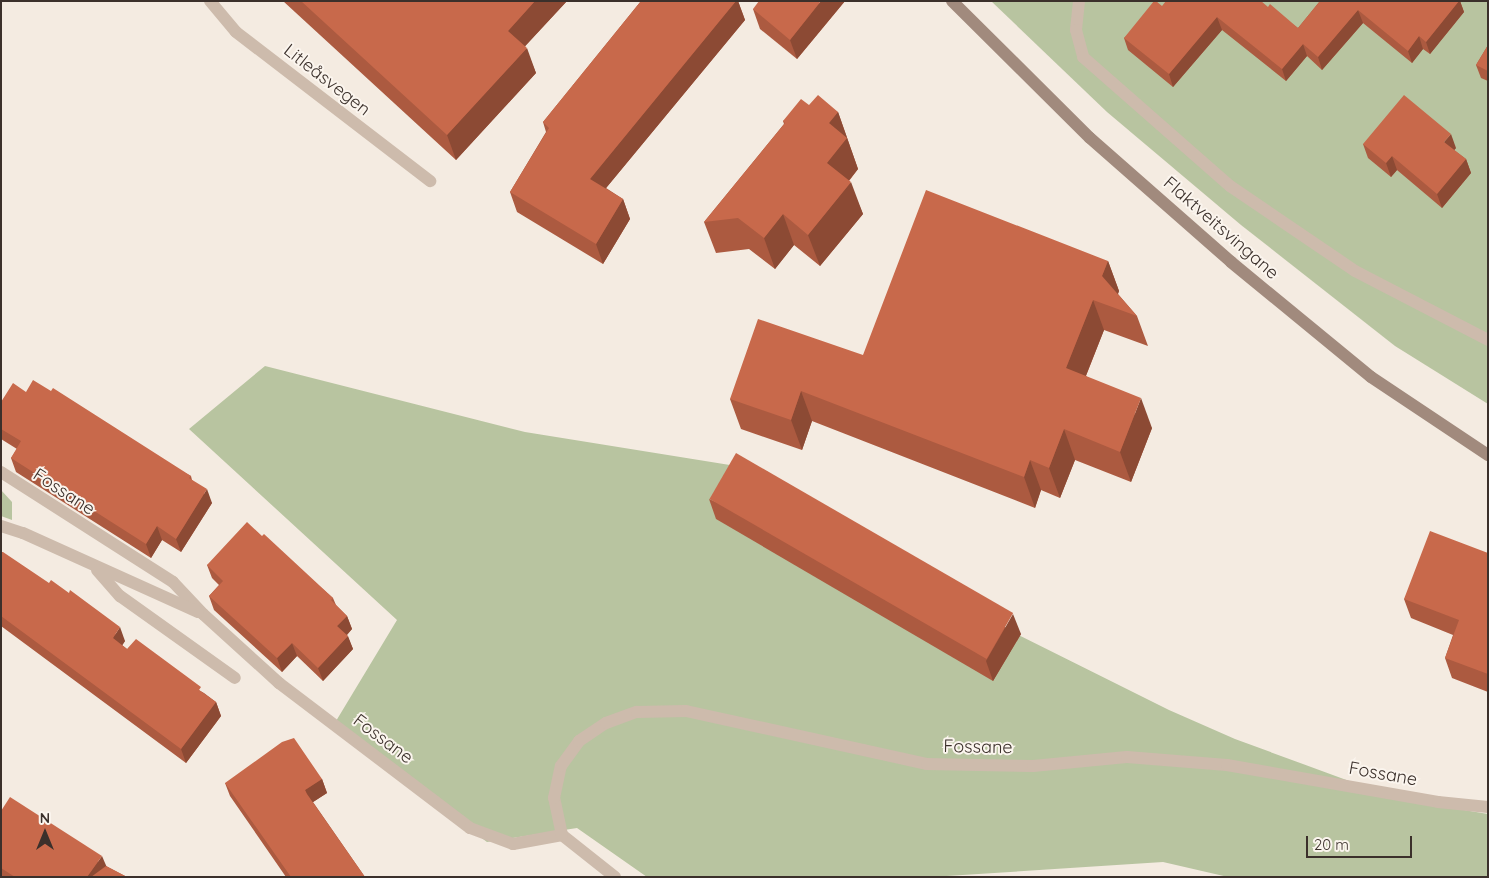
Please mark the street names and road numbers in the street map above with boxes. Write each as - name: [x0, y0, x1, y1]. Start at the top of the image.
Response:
- street label: Litleåsvegen: [279, 39, 375, 121]
- street label: Flaktveitsvingane: [1159, 172, 1283, 284]
- street label: Fossane: [29, 464, 99, 520]
- street label: Fossane: [349, 710, 417, 768]
- street label: Fossane: [943, 736, 1013, 758]
- street label: Fossane: [1347, 757, 1419, 791]

